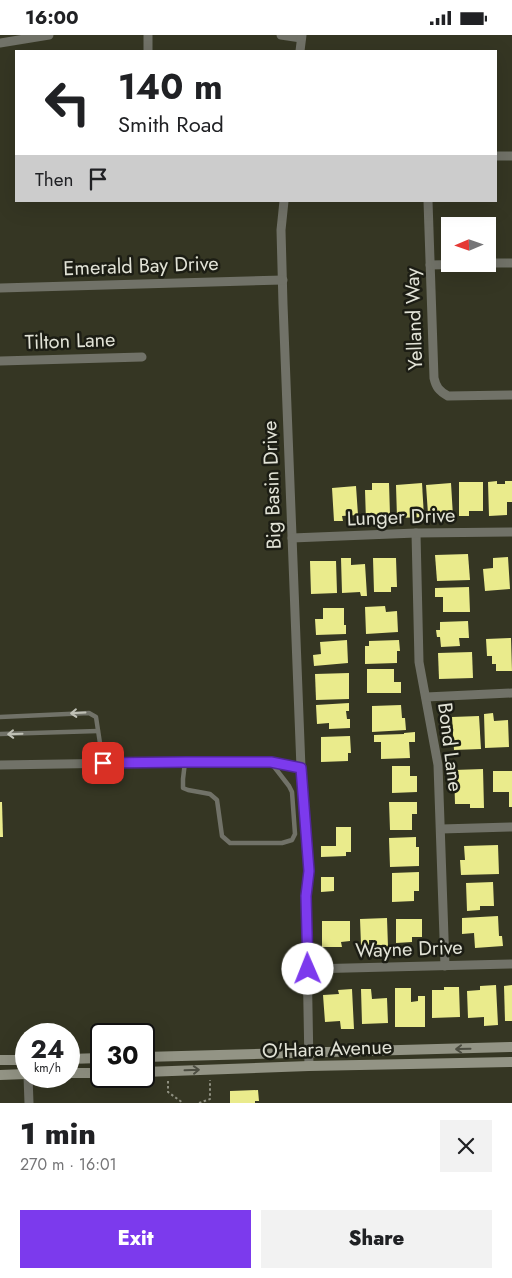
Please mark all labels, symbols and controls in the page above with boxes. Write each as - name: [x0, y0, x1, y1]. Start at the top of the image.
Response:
- text: 16:00: [25, 4, 79, 31]
- text: 140 m: [118, 62, 223, 112]
- icon: left: [35, 70, 100, 135]
- text: Smith Road: [118, 108, 224, 140]
- icon: arrive: [84, 165, 112, 193]
- text: Then: [35, 166, 74, 193]
- north arrow: [441, 217, 496, 273]
- map controls: [441, 217, 496, 272]
- street label: Emerald Bay Drive: [63, 249, 219, 283]
- street label: Yelland Way: [398, 267, 430, 371]
- street label: Tilton Lane: [24, 325, 116, 357]
- street label: Big Basin Drive: [255, 420, 289, 550]
- street label: Lunger Drive: [346, 501, 456, 533]
- street label: Bond Lane: [430, 701, 470, 793]
- one-way arrow: [70, 709, 86, 718]
- one-way arrow: [7, 729, 23, 739]
- pin: [82, 742, 124, 784]
- icon: arrive: [89, 749, 117, 777]
- street label: Wayne Drive: [355, 933, 463, 965]
- position arrow: [281, 942, 333, 994]
- speed limit sign: 30: [90, 1023, 155, 1088]
- text: 24: [31, 1031, 64, 1067]
- street label: O'Hara Avenue: [261, 1032, 393, 1066]
- one-way arrow: [456, 1044, 472, 1053]
- text: km/h: [34, 1059, 61, 1077]
- one-way arrow: [184, 1066, 200, 1075]
- text: 1 min: [20, 1112, 96, 1155]
- button: close: [440, 1120, 492, 1172]
- text: 270 m · 16:01: [20, 1153, 117, 1176]
- button: Exit: [20, 1210, 251, 1268]
- button: Share: [261, 1210, 492, 1268]

